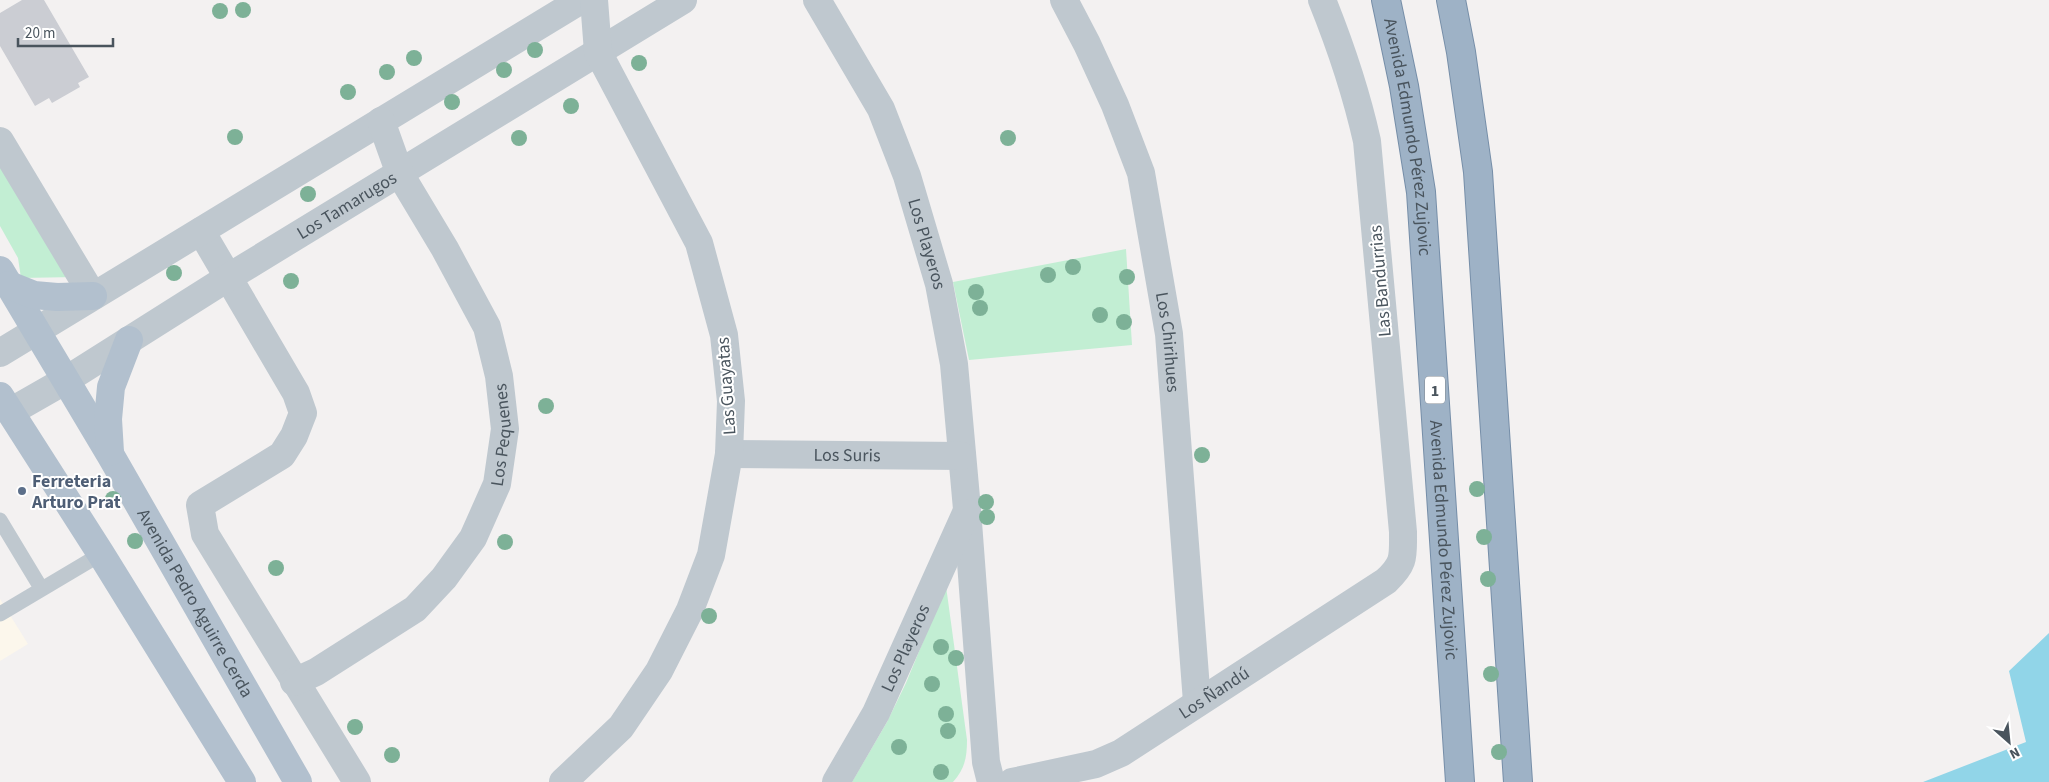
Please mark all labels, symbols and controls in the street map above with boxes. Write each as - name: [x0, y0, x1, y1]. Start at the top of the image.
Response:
- scale bar: [18, 15, 112, 47]
- street label: Avenida Edmundo Pérez Zujovic: [1377, 16, 1437, 257]
- text: 20 m: [25, 23, 55, 44]
- street label: Los Tamarugos: [292, 166, 402, 246]
- street label: Los Playeros: [901, 195, 952, 291]
- street label: Las Bandurrias: [1363, 224, 1398, 338]
- street label: Los Chirihues: [1149, 290, 1185, 393]
- street label: Las Guayatas: [711, 336, 742, 436]
- road number: 1: [1425, 376, 1445, 404]
- street label: Los Pequenes: [485, 382, 518, 488]
- street label: Avenida Edmundo Pérez Zujovic: [1423, 419, 1464, 661]
- street label: Los Suris: [813, 443, 881, 468]
- place label: Ferreteria Arturo Prat: [31, 469, 121, 515]
- marker: Ferreteria Arturo Prat: [16, 485, 28, 497]
- street label: Avenida Pedro Aguirre Cerda: [131, 504, 259, 702]
- street label: Los Playeros: [875, 600, 936, 696]
- street label: Los Ñandú: [1174, 661, 1254, 725]
- north arrow: [1984, 717, 2034, 767]
- text: N: [2006, 742, 2023, 764]

